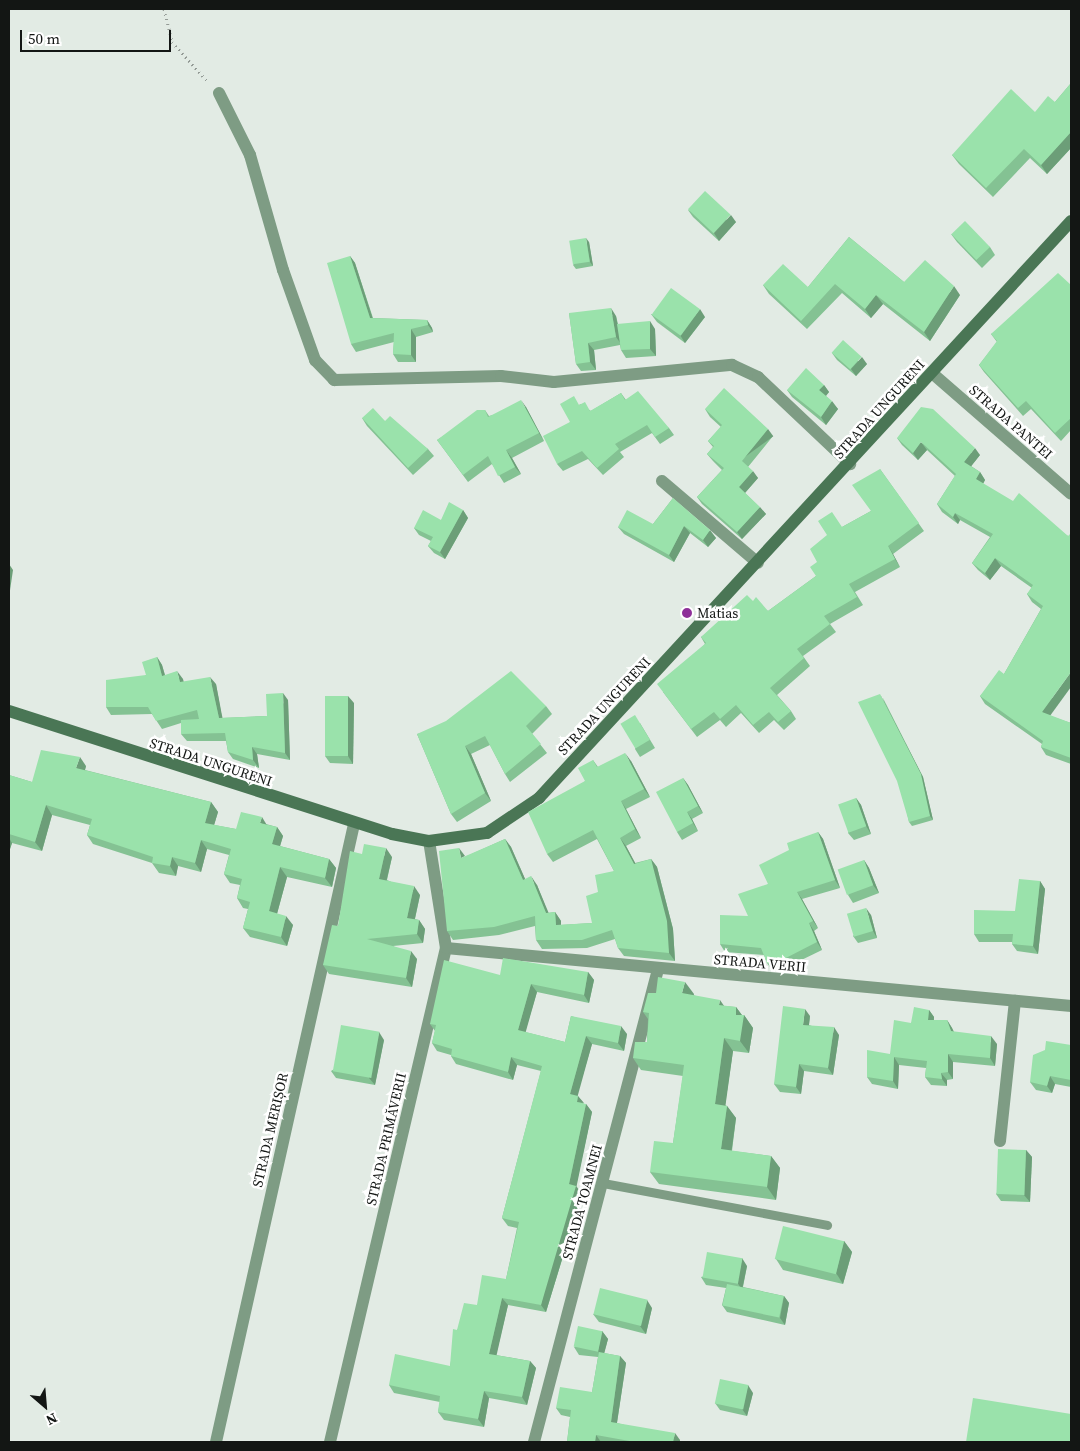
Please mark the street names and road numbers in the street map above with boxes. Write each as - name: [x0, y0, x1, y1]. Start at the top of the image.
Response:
- street label: STRADA UNGURENI: [830, 356, 928, 462]
- street label: STRADA PANTEI: [966, 381, 1056, 463]
- street label: STRADA UNGURENI: [554, 654, 654, 758]
- street label: STRADA UNGURENI: [148, 734, 274, 790]
- street label: STRADA VERII: [713, 951, 807, 975]
- street label: STRADA MERIȘOR: [249, 1071, 291, 1189]
- street label: STRADA PRIMĂVERII: [363, 1071, 409, 1207]
- street label: STRADA TOAMNEI: [559, 1142, 605, 1262]

